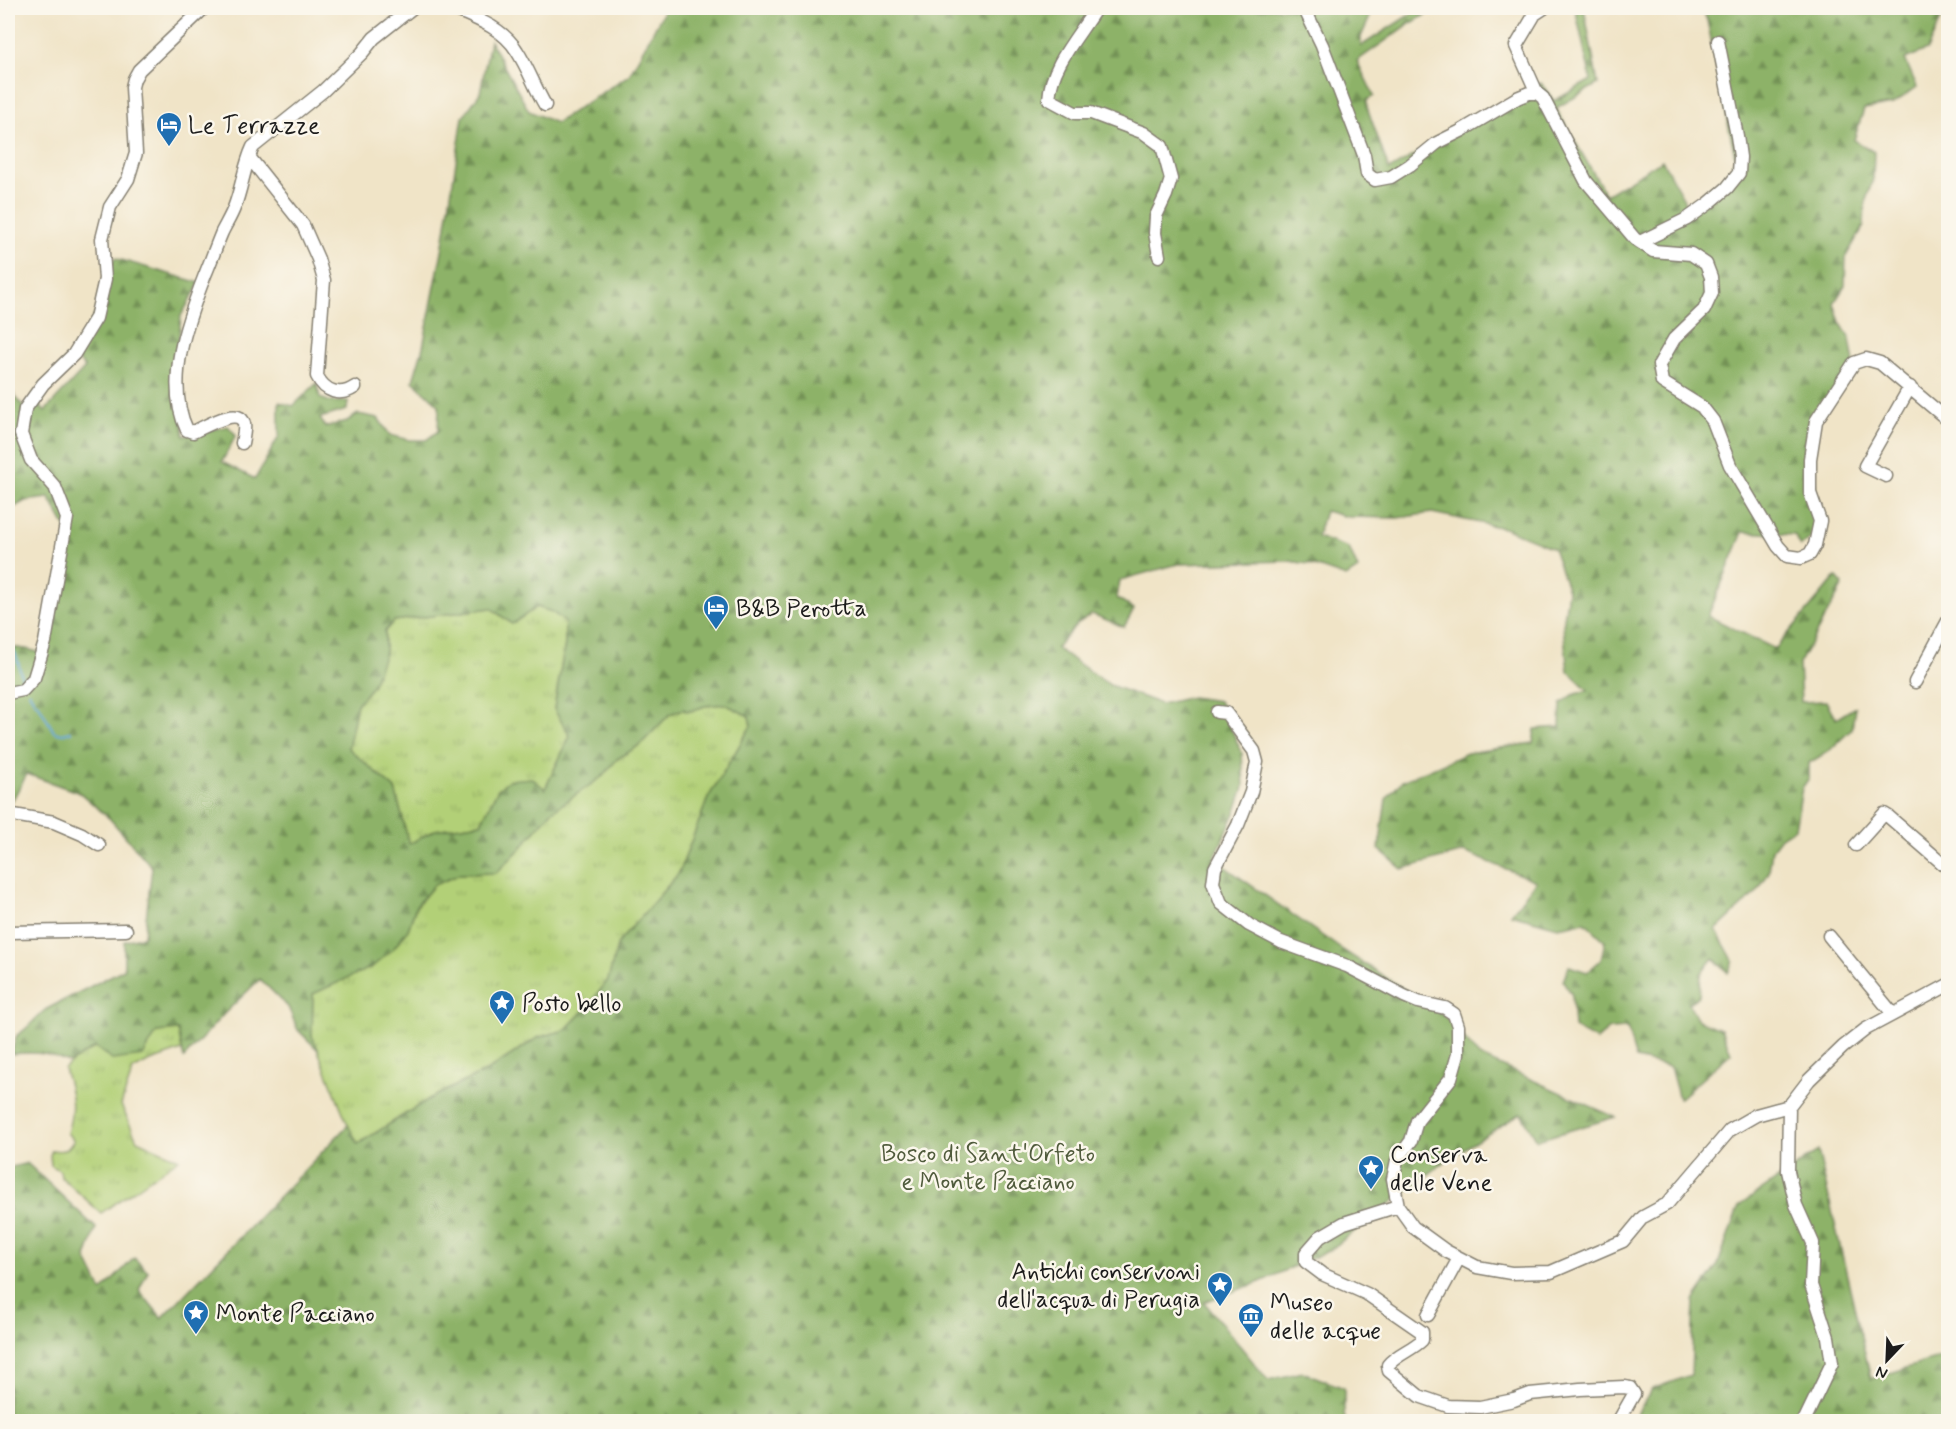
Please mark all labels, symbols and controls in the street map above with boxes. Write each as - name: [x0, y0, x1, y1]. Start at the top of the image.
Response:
- hotel icon: Le Terrazze: [154, 110, 184, 148]
- place label: Le Terrazze: [188, 111, 320, 142]
- hotel icon: B&B Perotta: [701, 593, 731, 631]
- place label: B&B Perotta: [736, 594, 867, 625]
- place icon: Posto bello: [487, 988, 517, 1026]
- place label: Posto bello: [522, 989, 622, 1020]
- park label: Bosco di Sant'Orfeto e Monte Pacciano: [881, 1139, 1095, 1198]
- place label: Conserva delle Vene: [1390, 1140, 1492, 1199]
- place icon: Conserva delle Vene: [1356, 1153, 1386, 1191]
- place label: Antichi conservoni dell'acqua di Perugia: [997, 1257, 1200, 1316]
- place icon: Antichi conservoni dell'acqua di Perugia: [1205, 1270, 1235, 1308]
- place label: Museo delle acque: [1270, 1288, 1381, 1347]
- place icon: Monte Pacciano: [181, 1298, 211, 1336]
- place label: Monte Pacciano: [216, 1299, 375, 1330]
- museum icon: Museo delle acque: [1236, 1301, 1266, 1339]
- north arrow: [1857, 1330, 1917, 1390]
- text: N: [1873, 1361, 1891, 1384]

